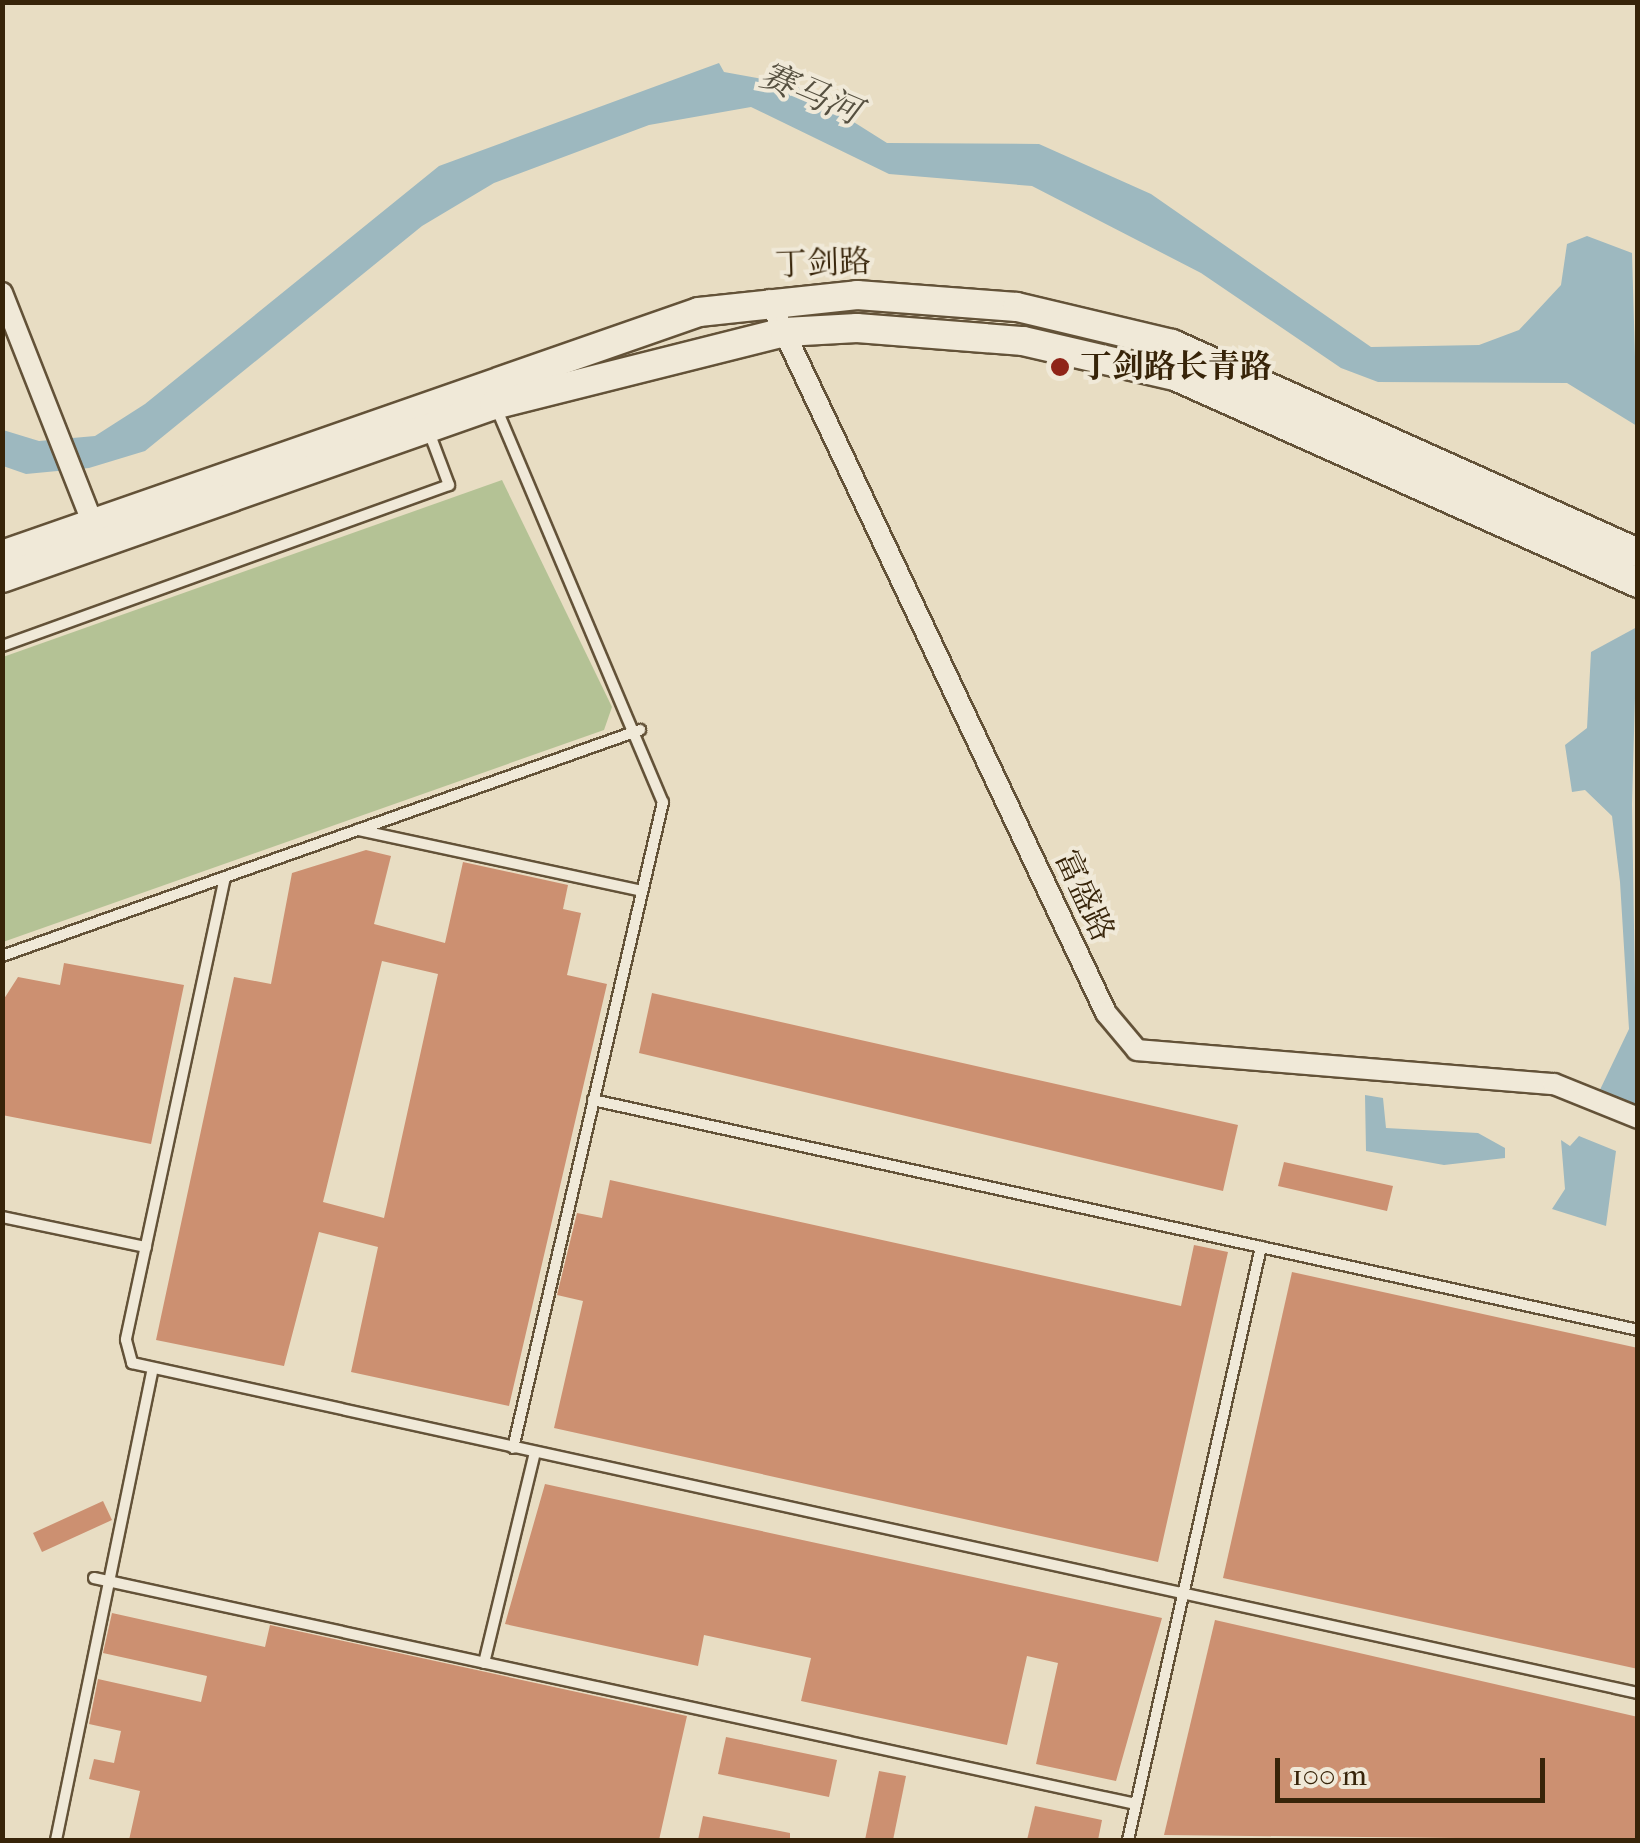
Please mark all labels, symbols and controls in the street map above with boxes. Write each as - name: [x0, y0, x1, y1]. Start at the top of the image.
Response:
- water label: 赛马河: [753, 54, 867, 134]
- street label: 丁剑路: [774, 243, 872, 285]
- place label: 丁剑路长青路: [1080, 348, 1272, 386]
- marker: 丁剑路长青路: [1049, 356, 1071, 378]
- street label: 富盛路: [1046, 844, 1122, 948]
- scale bar: [1280, 1738, 1550, 1800]
- text: 100 m: [1292, 1758, 1367, 1793]

